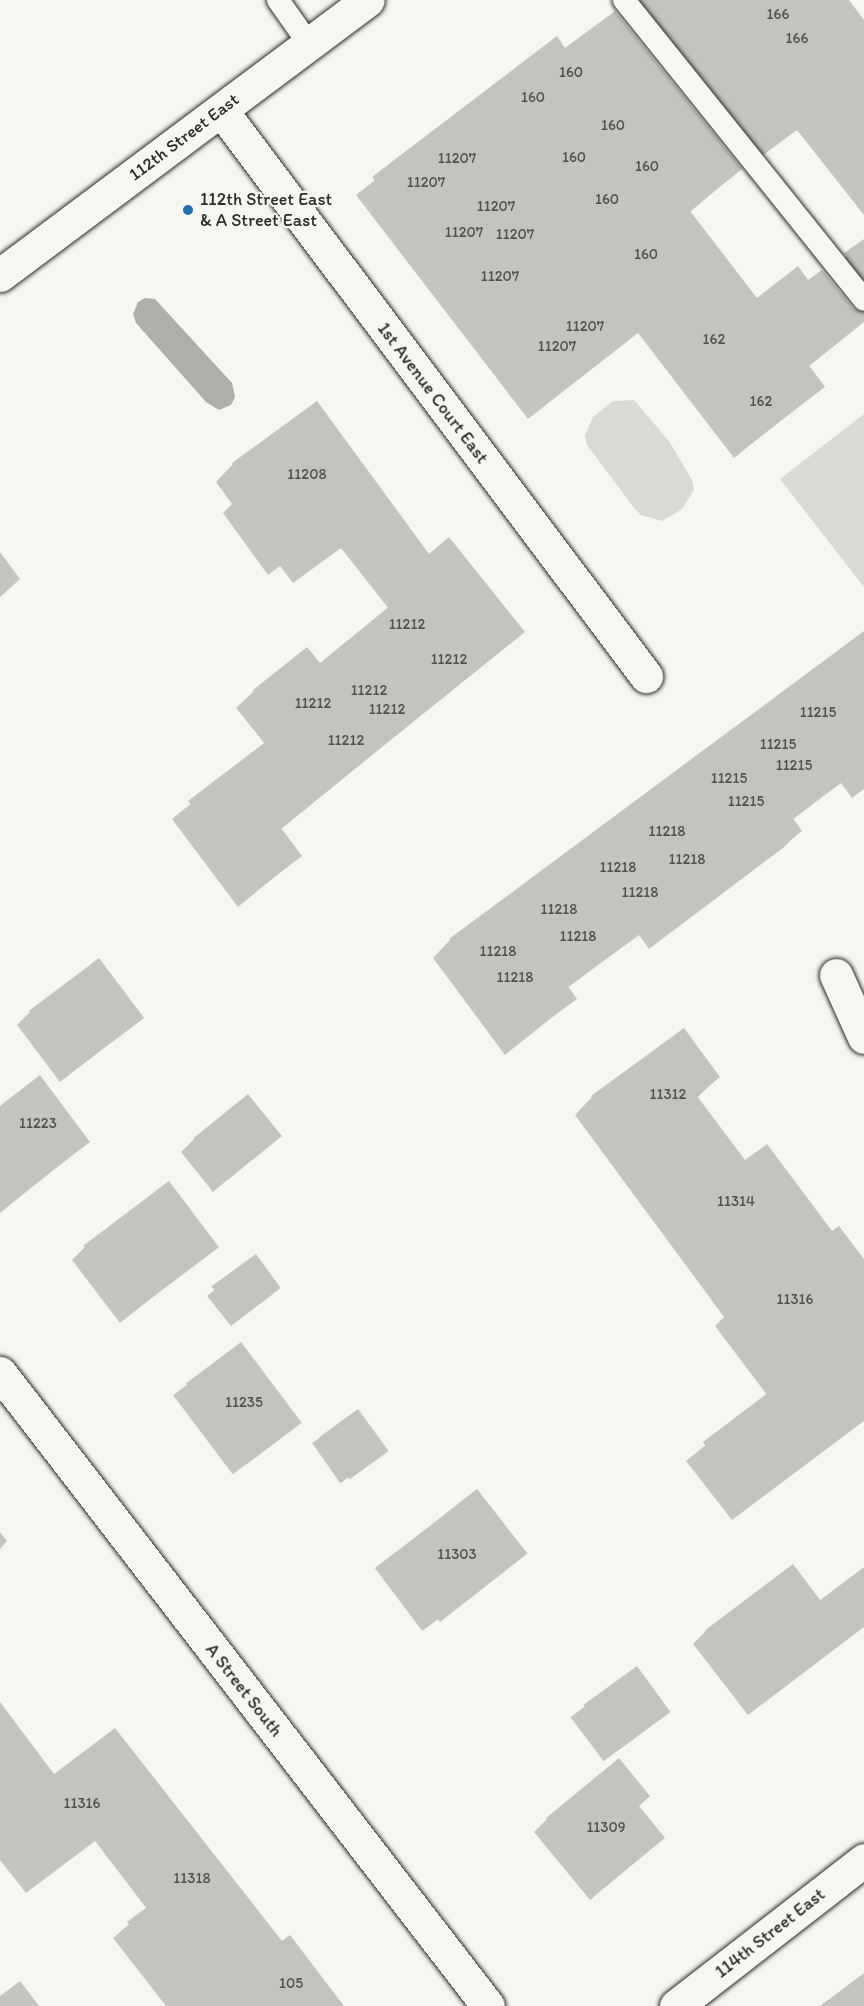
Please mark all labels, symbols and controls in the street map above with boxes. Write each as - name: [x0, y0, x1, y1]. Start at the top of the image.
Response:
- house number: 166: [767, 6, 789, 24]
- house number: 166: [786, 30, 808, 48]
- house number: 160: [559, 64, 583, 82]
- street label: 112th Street East: [125, 89, 243, 185]
- house number: 160: [521, 89, 545, 107]
- house number: 160: [601, 117, 625, 135]
- house number: 160: [562, 149, 586, 167]
- house number: 11207: [438, 150, 476, 168]
- house number: 160: [635, 158, 659, 176]
- house number: 11207: [407, 174, 445, 192]
- place label: 112th Street East & A Street East: [200, 189, 332, 232]
- house number: 160: [595, 191, 619, 209]
- house number: 11207: [477, 198, 515, 216]
- marker: 112th Street East & A Street East: [181, 203, 195, 217]
- house number: 11207: [445, 224, 483, 242]
- house number: 11207: [496, 226, 534, 244]
- house number: 160: [634, 246, 658, 264]
- house number: 11207: [481, 268, 519, 286]
- house number: 11207: [566, 318, 604, 336]
- street label: 1st Avenue Court East: [373, 319, 493, 467]
- house number: 162: [703, 331, 725, 349]
- house number: 11207: [538, 338, 576, 356]
- house number: 162: [750, 393, 772, 411]
- house number: 11208: [287, 466, 327, 484]
- house number: 11212: [389, 616, 425, 634]
- house number: 11212: [431, 651, 467, 669]
- house number: 11212: [351, 682, 387, 700]
- house number: 11212: [295, 695, 331, 713]
- house number: 11212: [369, 701, 405, 719]
- house number: 11215: [800, 704, 836, 722]
- house number: 11212: [328, 732, 364, 750]
- house number: 11215: [760, 736, 796, 754]
- house number: 11215: [776, 757, 812, 775]
- house number: 11215: [711, 770, 747, 788]
- house number: 11215: [728, 793, 764, 811]
- house number: 11218: [649, 823, 685, 841]
- house number: 11218: [669, 851, 705, 869]
- house number: 11218: [600, 859, 636, 877]
- house number: 11218: [622, 884, 658, 902]
- house number: 11218: [541, 901, 577, 919]
- house number: 11218: [560, 928, 596, 946]
- house number: 11218: [480, 943, 516, 961]
- house number: 11218: [497, 969, 533, 987]
- house number: 11312: [650, 1086, 686, 1104]
- house number: 11223: [19, 1115, 57, 1133]
- house number: 11314: [717, 1193, 755, 1211]
- house number: 11316: [777, 1291, 813, 1309]
- house number: 11235: [225, 1394, 263, 1412]
- house number: 11303: [437, 1546, 477, 1564]
- street label: A Street South: [201, 1639, 287, 1741]
- house number: 11316: [64, 1795, 100, 1813]
- house number: 11309: [586, 1819, 626, 1837]
- house number: 11318: [173, 1870, 211, 1888]
- street label: 114th Street East: [711, 1883, 829, 1983]
- house number: 105: [279, 1975, 303, 1993]

